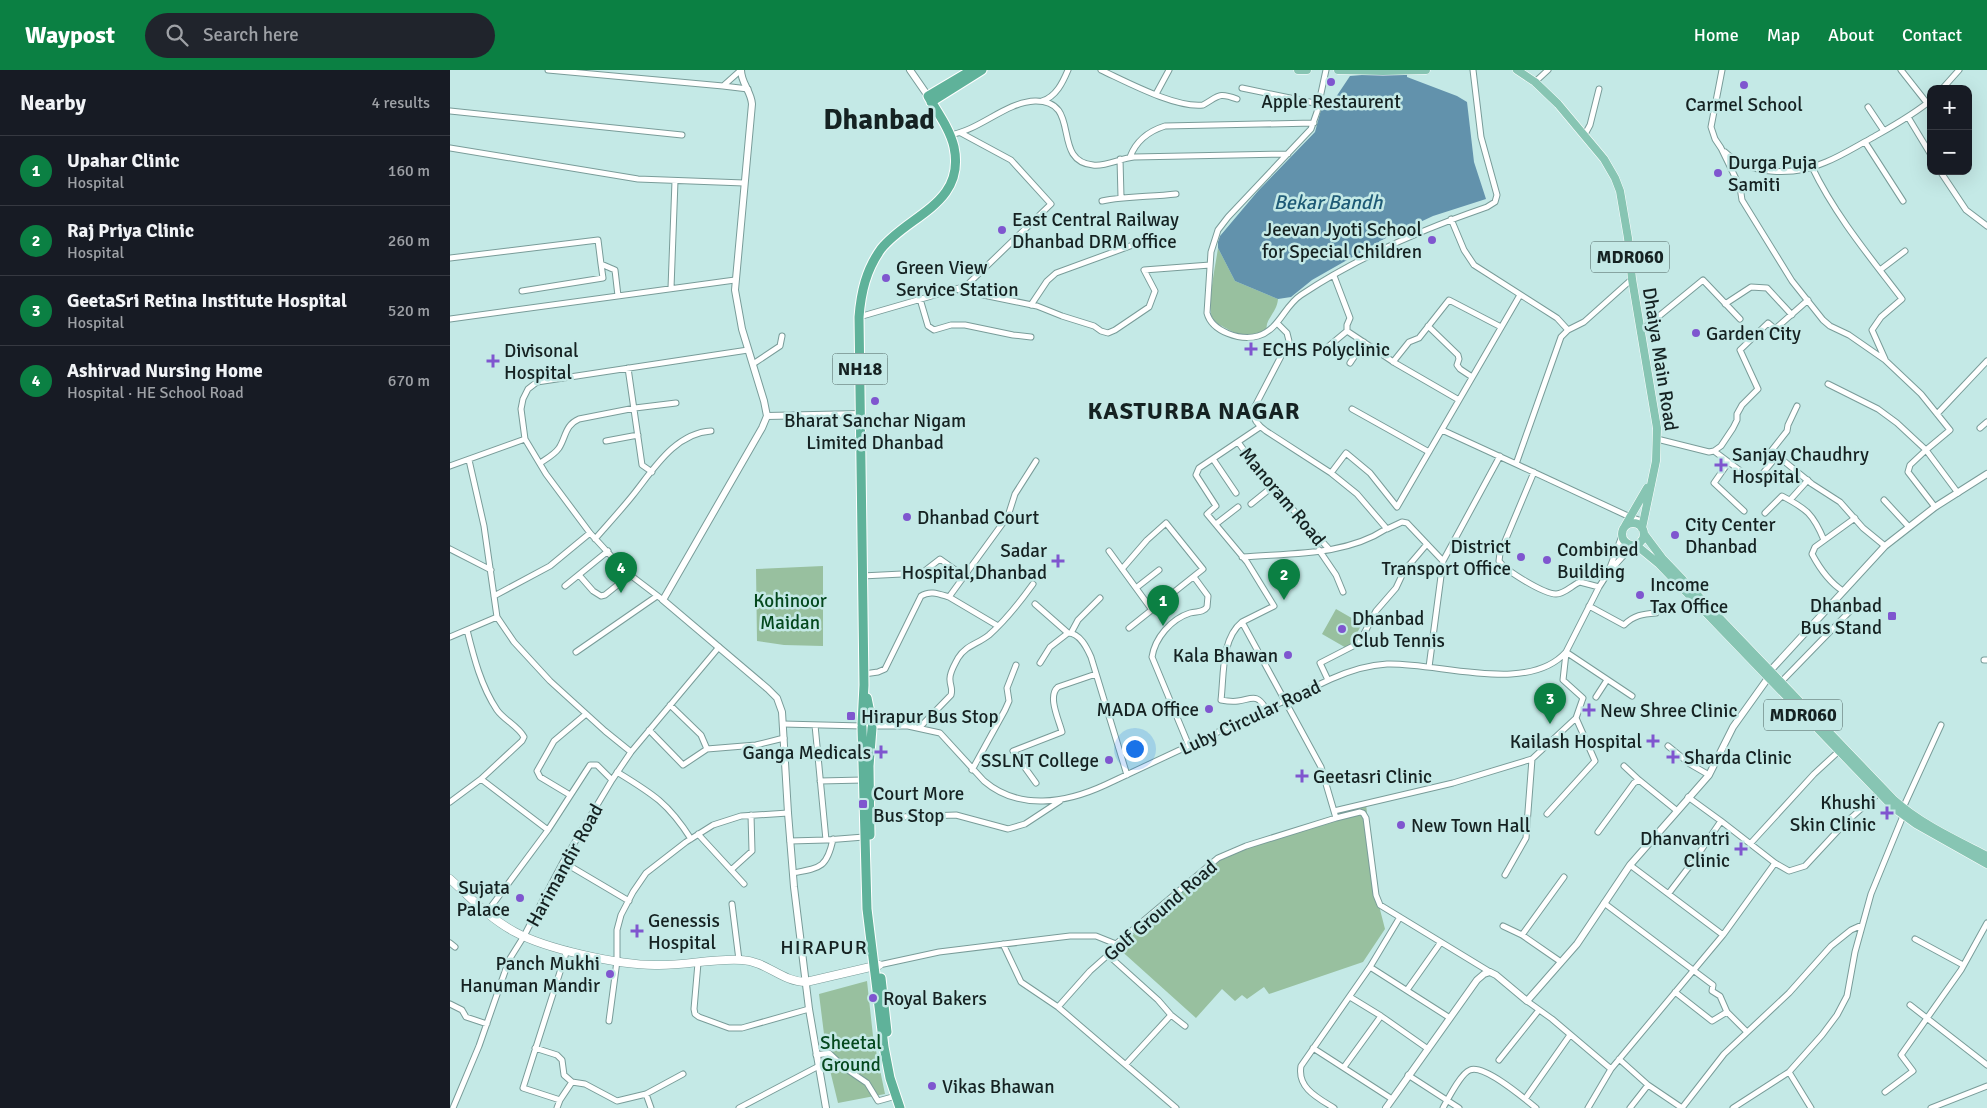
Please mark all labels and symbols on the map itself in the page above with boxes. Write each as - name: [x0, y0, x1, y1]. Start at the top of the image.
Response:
- marker: Apple Restaurent: [1325, 76, 1337, 88]
- marker: Carmel School: [1738, 79, 1750, 91]
- place label: Apple Restaurent: [1261, 90, 1401, 114]
- place label: Carmel School: [1685, 93, 1803, 117]
- district label: Dhanbad: [823, 102, 935, 137]
- place label: Durga Puja Samiti: [1728, 151, 1817, 197]
- marker: Durga Puja Samiti: [1712, 167, 1724, 179]
- water label: Bekar Bandh: [1274, 190, 1383, 215]
- place label: East Central Railway Dhanbad DRM office: [1012, 208, 1179, 254]
- place label: Jeevan Jyoti School for Special Children: [1262, 218, 1422, 264]
- marker: East Central Railway Dhanbad DRM office: [996, 224, 1008, 236]
- marker: Jeevan Jyoti School for Special Children: [1426, 234, 1438, 246]
- road number: MDR060: [1591, 242, 1669, 272]
- place label: Green View Service Station: [896, 256, 1019, 302]
- marker: Green View Service Station: [880, 272, 892, 284]
- street label: Dhaiya Main Road: [1637, 286, 1683, 433]
- place label: Garden City: [1706, 322, 1801, 346]
- marker: Garden City: [1690, 327, 1702, 339]
- place label: ECHS Polyclinic: [1262, 338, 1390, 362]
- place label: Divisonal Hospital: [504, 339, 579, 385]
- marker: ECHS Polyclinic: [1244, 342, 1258, 356]
- marker: Divisonal Hospital: [486, 354, 500, 368]
- road number: NH18: [832, 354, 888, 384]
- marker: Bharat Sanchar Nigam Limited Dhanbad: [869, 395, 881, 407]
- district label: KASTURBA NAGAR: [1087, 396, 1301, 426]
- place label: Bharat Sanchar Nigam Limited Dhanbad: [784, 409, 966, 455]
- street label: Manoram Road: [1234, 442, 1331, 551]
- place label: Sanjay Chaudhry Hospital: [1732, 443, 1869, 489]
- marker: Sanjay Chaudhry Hospital: [1714, 458, 1728, 472]
- place label: Dhanbad Court: [917, 506, 1039, 530]
- marker: Dhanbad Court: [901, 511, 913, 523]
- place label: City Center Dhanbad: [1685, 513, 1776, 559]
- marker: City Center Dhanbad: [1669, 529, 1681, 541]
- place label: District Transport Office: [1381, 535, 1511, 581]
- place label: Combined Building: [1557, 538, 1638, 584]
- place label: Sadar Hospital,Dhanbad: [902, 539, 1047, 585]
- marker: District Transport Office: [1515, 551, 1527, 563]
- pin: 4: [605, 552, 637, 593]
- marker: Sadar Hospital,Dhanbad: [1051, 554, 1065, 568]
- marker: Combined Building: [1541, 554, 1553, 566]
- pin: 2: [1268, 559, 1300, 600]
- place label: Income Tax Office: [1650, 573, 1728, 619]
- pin: 1: [1147, 585, 1179, 626]
- park label: Kohinoor Maidan: [753, 589, 827, 635]
- marker: Income Tax Office: [1634, 589, 1646, 601]
- place label: Dhanbad Bus Stand: [1800, 594, 1882, 640]
- place label: Dhanbad Club Tennis: [1352, 607, 1445, 653]
- marker: Dhanbad Bus Stand: [1886, 610, 1898, 622]
- marker: Dhanbad Club Tennis: [1336, 623, 1348, 635]
- place label: Kala Bhawan: [1173, 644, 1278, 668]
- marker: Kala Bhawan: [1282, 649, 1294, 661]
- street label: Luby Circular Road: [1176, 675, 1325, 761]
- pin: 3: [1534, 683, 1566, 724]
- place label: MADA Office: [1096, 698, 1199, 722]
- place label: New Shree Clinic: [1600, 699, 1737, 723]
- road number: MDR060: [1764, 700, 1842, 730]
- marker: MADA Office: [1203, 703, 1215, 715]
- marker: New Shree Clinic: [1582, 703, 1596, 717]
- place label: Hirapur Bus Stop: [861, 705, 998, 729]
- marker: Hirapur Bus Stop: [845, 710, 857, 722]
- place label: Kailash Hospital: [1510, 730, 1642, 754]
- marker: Kailash Hospital: [1646, 734, 1660, 748]
- your location: [1122, 736, 1148, 762]
- place label: Ganga Medicals: [742, 741, 871, 765]
- marker: Ganga Medicals: [875, 746, 887, 758]
- place label: Sharda Clinic: [1684, 746, 1792, 770]
- place label: SSLNT College: [981, 749, 1099, 773]
- marker: Sharda Clinic: [1666, 750, 1680, 764]
- marker: SSLNT College: [1103, 754, 1115, 766]
- place label: Geetasri Clinic: [1313, 765, 1432, 789]
- marker: Geetasri Clinic: [1295, 769, 1309, 783]
- place label: Court More Bus Stop: [873, 782, 964, 828]
- place label: Khushi Skin Clinic: [1790, 791, 1876, 837]
- marker: Court More Bus Stop: [857, 798, 869, 810]
- street label: Harimandir Road: [521, 800, 609, 931]
- marker: Khushi Skin Clinic: [1880, 806, 1894, 820]
- place label: New Town Hall: [1411, 814, 1530, 838]
- marker: New Town Hall: [1395, 819, 1407, 831]
- place label: Dhanvantri Clinic: [1640, 827, 1730, 873]
- marker: Dhanvantri Clinic: [1734, 842, 1748, 856]
- street label: Golf Ground Road: [1099, 855, 1222, 967]
- place label: Sujata Palace: [456, 876, 510, 922]
- marker: Sujata Palace: [514, 892, 526, 904]
- place label: Genessis Hospital: [648, 909, 720, 955]
- marker: Genessis Hospital: [630, 924, 644, 938]
- district label: HIRAPUR: [780, 935, 868, 960]
- place label: Panch Mukhi Hanuman Mandir: [460, 952, 600, 998]
- marker: Panch Mukhi Hanuman Mandir: [604, 968, 616, 980]
- place label: Royal Bakers: [883, 987, 987, 1011]
- marker: Royal Bakers: [867, 992, 879, 1004]
- park label: Sheetal Ground: [820, 1031, 882, 1077]
- place label: Vikas Bhawan: [942, 1075, 1055, 1099]
- marker: Vikas Bhawan: [926, 1080, 938, 1092]

